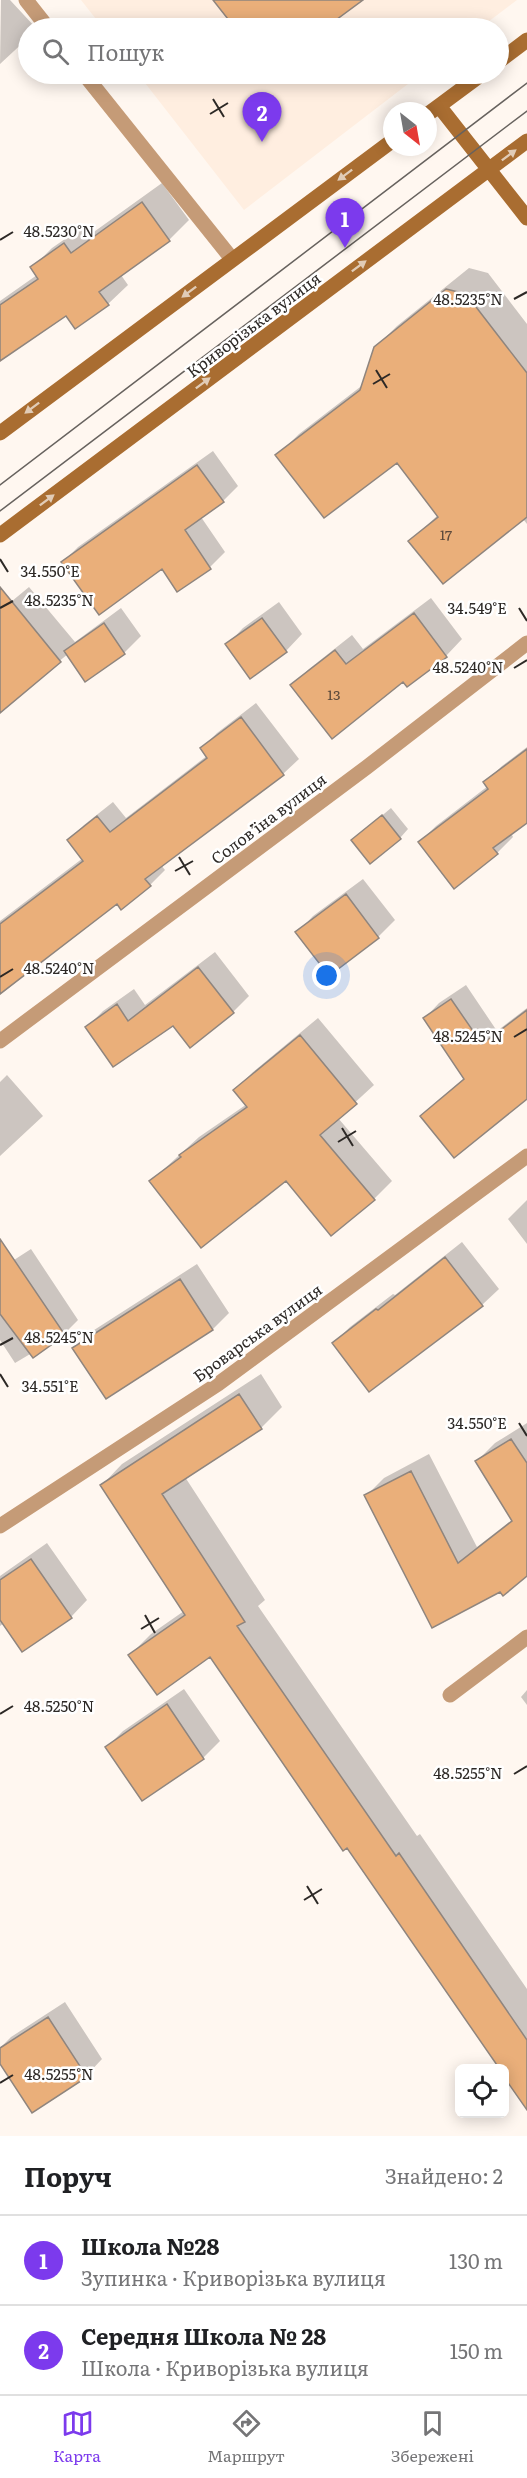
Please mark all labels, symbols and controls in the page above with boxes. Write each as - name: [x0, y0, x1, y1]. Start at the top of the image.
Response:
- search box: [18, 18, 509, 84]
- icon: search: [39, 35, 72, 68]
- text: Пошук: [87, 35, 164, 68]
- pin: 2: [242, 92, 282, 142]
- north arrow: [383, 102, 437, 156]
- one-way arrow: [501, 149, 516, 161]
- one-way arrow: [337, 169, 353, 182]
- pin: 1: [326, 198, 364, 248]
- text: 48.5230°N: [24, 219, 94, 242]
- one-way arrow: [352, 261, 367, 273]
- street label: Криворізька вулиця: [181, 265, 325, 383]
- one-way arrow: [181, 286, 197, 298]
- text: 48.5235°N: [433, 287, 503, 310]
- one-way arrow: [195, 377, 211, 390]
- one-way arrow: [25, 402, 40, 414]
- one-way arrow: [38, 494, 54, 506]
- house number: 17: [440, 524, 452, 544]
- text: 34.550°E: [20, 559, 80, 582]
- text: 48.5235°N: [24, 588, 94, 611]
- text: 34.549°E: [447, 596, 507, 619]
- text: 48.5240°N: [433, 655, 504, 678]
- house number: 13: [327, 684, 341, 704]
- street label: Соловʼїна вулиця: [205, 767, 331, 869]
- text: 48.5240°N: [24, 956, 95, 979]
- your location: [312, 961, 341, 990]
- text: 48.5245°N: [433, 1024, 503, 1047]
- street label: Броварська вулиця: [187, 1277, 327, 1387]
- text: 48.5245°N: [24, 1325, 94, 1348]
- text: 34.551°E: [21, 1374, 79, 1397]
- text: 34.550°E: [447, 1411, 507, 1434]
- text: 48.5250°N: [24, 1694, 94, 1717]
- text: 48.5255°N: [433, 1761, 503, 1784]
- text: 48.5255°N: [24, 2062, 94, 2085]
- map controls: [455, 2064, 509, 2118]
- button: locate: [455, 2064, 509, 2118]
- text: Поруч: [24, 2156, 112, 2195]
- text: Знайдено: 2: [385, 2160, 503, 2190]
- text: Школа №28: [81, 2229, 219, 2262]
- text: 1: [39, 2245, 48, 2275]
- text: 130 m: [449, 2245, 503, 2275]
- text: Зупинка · Криворізька вулиця: [81, 2262, 386, 2292]
- text: Середня Школа № 28: [81, 2319, 326, 2352]
- text: 2: [38, 2335, 49, 2365]
- text: 150 m: [450, 2335, 503, 2365]
- text: Школа · Криворізька вулиця: [81, 2352, 369, 2382]
- tab: Карта: [53, 2407, 101, 2467]
- tab: Маршрут: [207, 2407, 285, 2467]
- tab: Збережені: [391, 2407, 474, 2467]

